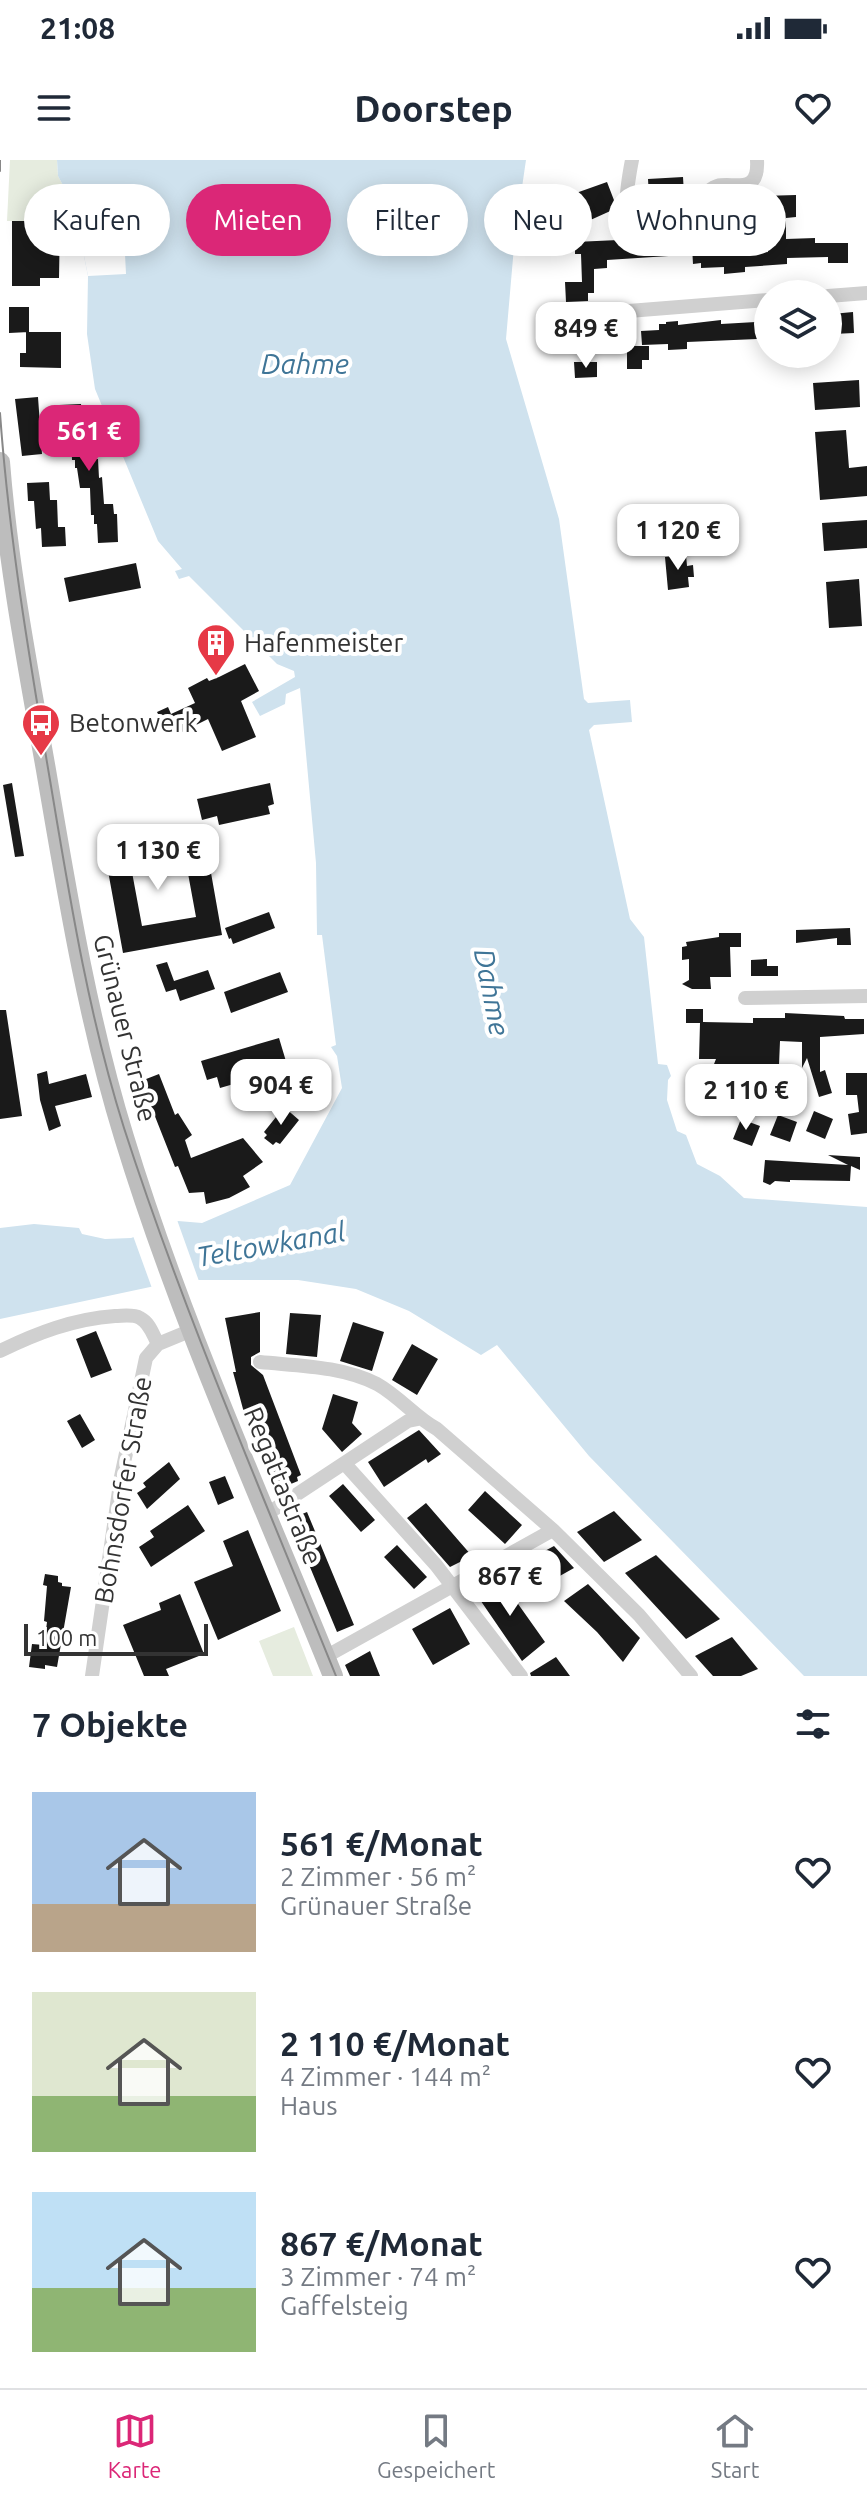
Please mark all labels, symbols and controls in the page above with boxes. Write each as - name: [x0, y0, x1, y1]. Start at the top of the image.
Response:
- text: 21:08: [40, 11, 115, 45]
- icon: menu: [32, 86, 76, 130]
- icon: heart: [791, 86, 835, 130]
- text: Doorstep: [354, 88, 513, 129]
- chip: Kaufen: [24, 184, 170, 256]
- chip: Mieten: [186, 184, 331, 256]
- chip: Filter: [347, 184, 468, 256]
- chip: Neu: [484, 184, 592, 256]
- chip: Wohnung: [608, 184, 786, 256]
- map controls: [754, 280, 842, 368]
- button: layers: [754, 280, 842, 368]
- pin: 849 €: [530, 302, 642, 370]
- text: 849 €: [554, 313, 618, 342]
- water label: Dahme: [261, 348, 349, 379]
- pin: 561 €: [33, 405, 145, 473]
- text: 561 €: [57, 416, 121, 445]
- pin: 1 120 €: [604, 504, 752, 572]
- text: 1 120 €: [635, 515, 721, 544]
- building icon: Hafenmeister: [195, 622, 237, 677]
- place label: Hafenmeister: [244, 628, 403, 657]
- bus stop icon: Betonwerk: [20, 702, 62, 757]
- place label: Betonwerk: [69, 708, 198, 737]
- pin: 1 130 €: [84, 824, 232, 892]
- text: 1 130 €: [115, 835, 201, 864]
- street label: Grünauer Straße: [88, 931, 163, 1125]
- water label: Dahme: [469, 946, 516, 1038]
- pin: 904 €: [225, 1059, 337, 1127]
- pin: 2 110 €: [672, 1064, 820, 1132]
- text: 904 €: [249, 1070, 313, 1099]
- text: 2 110 €: [703, 1075, 789, 1104]
- water label: Teltowkanal: [194, 1215, 348, 1272]
- street label: Bohnsdorfer Straße: [88, 1374, 157, 1606]
- street label: Regattastraße: [239, 1403, 328, 1569]
- pin: 867 €: [454, 1550, 566, 1618]
- text: 867 €: [478, 1561, 542, 1590]
- scale bar: [24, 1620, 208, 1656]
- text: 100 m: [36, 1625, 97, 1650]
- icon: filters: [791, 1702, 835, 1746]
- text: 7 Objekte: [32, 1705, 188, 1743]
- icon: home: [96, 1824, 192, 1920]
- text: 561 €/Monat: [280, 1824, 483, 1862]
- icon: heart: [791, 1850, 835, 1894]
- text: 2 Zimmer · 56 m²: [280, 1862, 476, 1891]
- text: Grünauer Straße: [280, 1891, 472, 1920]
- icon: home: [96, 2024, 192, 2120]
- text: 2 110 €/Monat: [280, 2024, 510, 2062]
- icon: heart: [791, 2050, 835, 2094]
- text: 4 Zimmer · 144 m²: [280, 2062, 491, 2091]
- text: Haus: [280, 2091, 338, 2120]
- icon: home: [96, 2224, 192, 2320]
- text: 867 €/Monat: [280, 2224, 483, 2262]
- icon: heart: [791, 2250, 835, 2294]
- text: 3 Zimmer · 74 m²: [280, 2262, 476, 2291]
- text: Gaffelsteig: [280, 2291, 409, 2320]
- tab: Karte: [108, 2409, 161, 2482]
- tab: Gespeichert: [377, 2409, 495, 2482]
- tab: Start: [711, 2409, 759, 2482]

